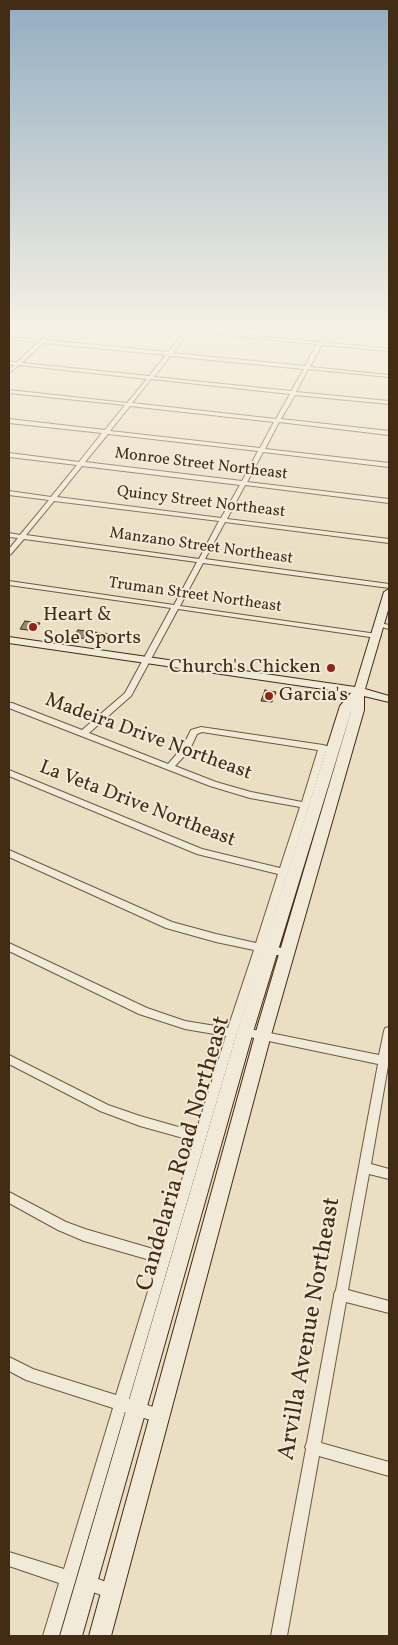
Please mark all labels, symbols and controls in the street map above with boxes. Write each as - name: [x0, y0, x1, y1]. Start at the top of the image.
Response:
- street label: Monroe Street Northeast: [113, 445, 289, 485]
- street label: Quincy Street Northeast: [116, 483, 286, 523]
- street label: Manzano Street Northeast: [108, 525, 294, 569]
- street label: Truman Street Northeast: [107, 574, 283, 618]
- place label: Heart & Sole Sports: [43, 604, 141, 651]
- marker: Heart & Sole Sports: [27, 621, 39, 633]
- place label: Church's Chicken: [169, 656, 321, 680]
- marker: Church's Chicken: [325, 662, 337, 674]
- place label: Garcia's: [279, 684, 348, 708]
- street label: Madeira Drive Northeast: [41, 689, 255, 787]
- marker: Garcia's: [263, 690, 275, 702]
- street label: La Veta Drive Northeast: [36, 757, 238, 853]
- street label: Candelaria Road Northeast: [132, 1013, 238, 1295]
- street label: Arvilla Avenue Northeast: [274, 1195, 348, 1463]

